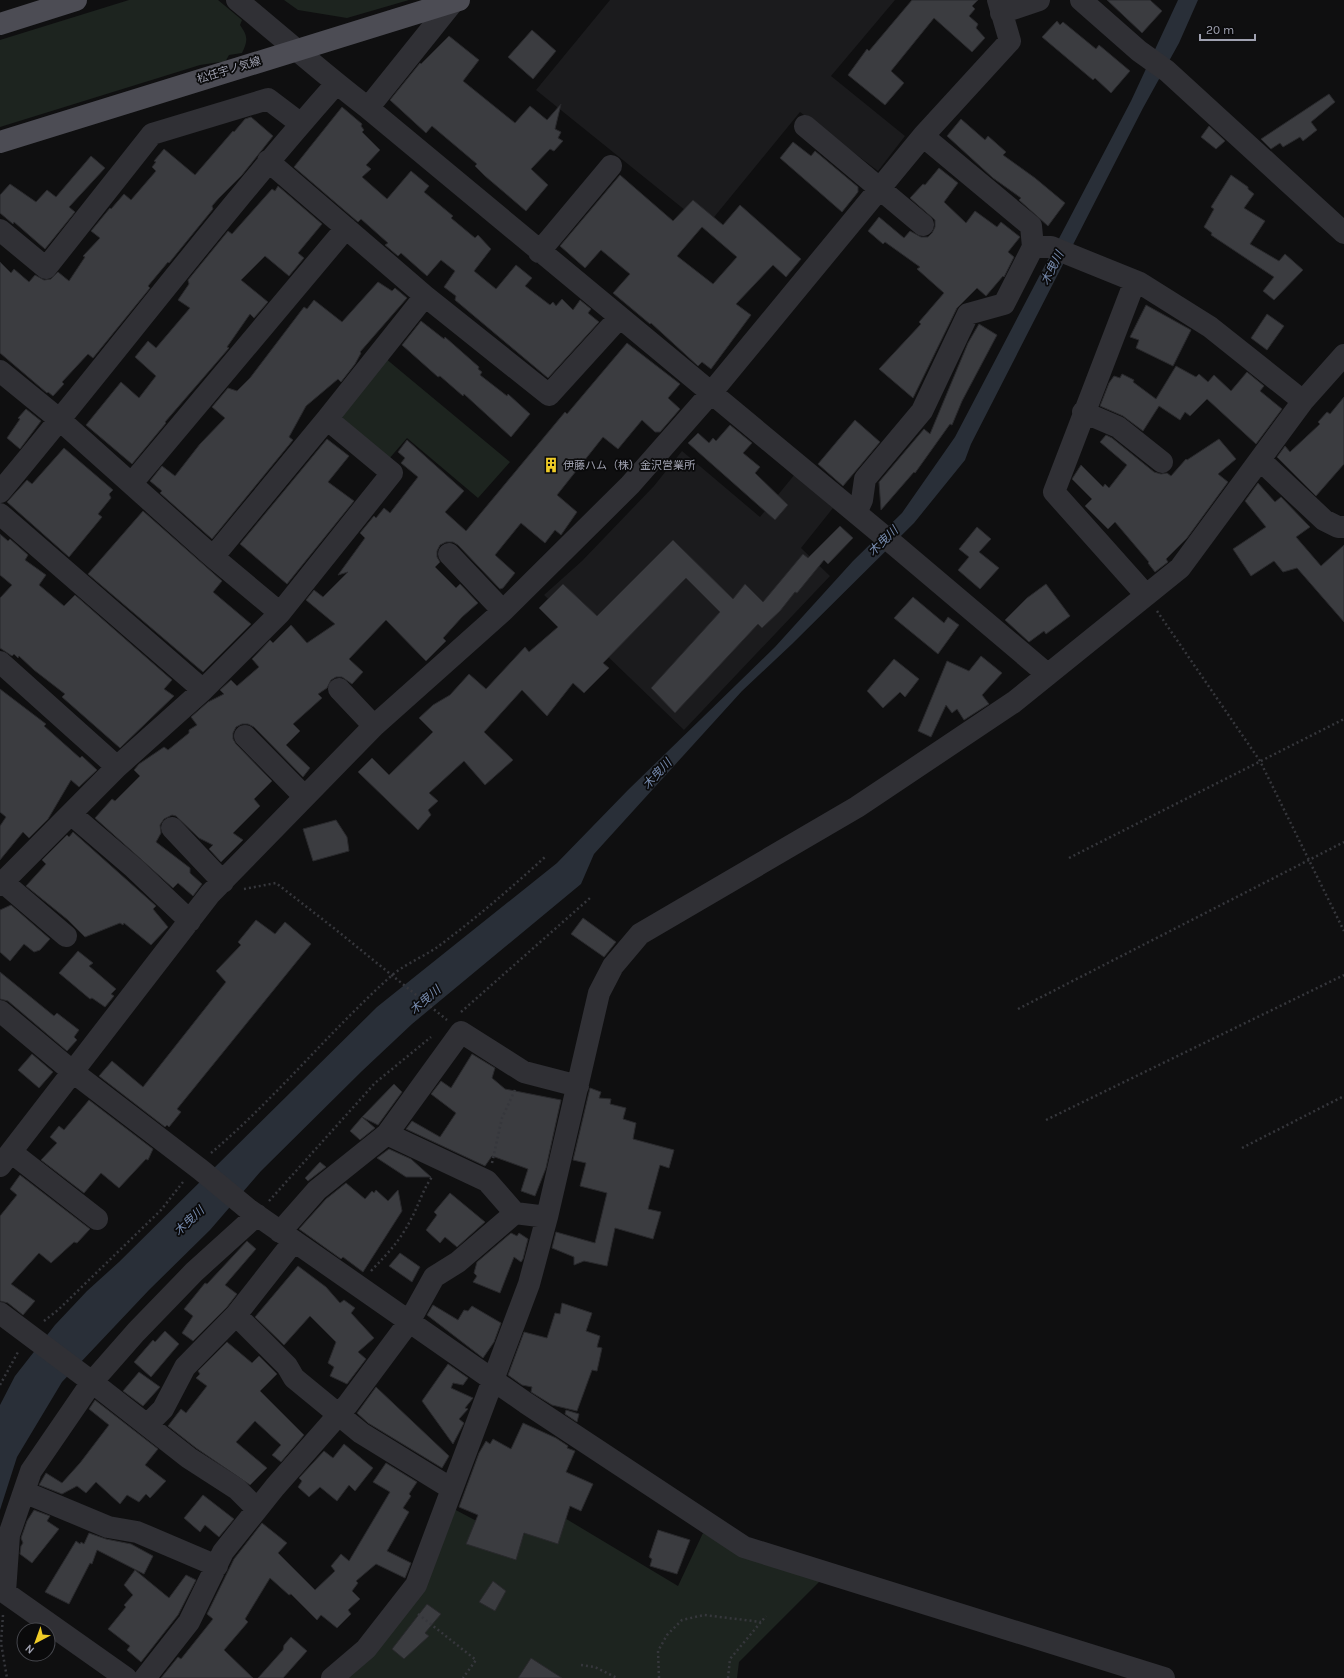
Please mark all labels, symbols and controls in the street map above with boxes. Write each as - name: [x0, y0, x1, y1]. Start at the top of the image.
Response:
- scale bar: [1200, 16, 1255, 42]
- text: 20 m: [1206, 23, 1234, 37]
- street label: 松任宇ノ気線: [196, 54, 262, 86]
- water label: 木曳川: [1038, 247, 1067, 287]
- building icon: 伊藤ハム（株）金沢営業所: [542, 456, 560, 474]
- place label: 伊藤ハム（株）金沢営業所: [563, 459, 696, 472]
- water label: 木曳川: [865, 522, 902, 559]
- water label: 木曳川: [640, 755, 676, 792]
- water label: 木曳川: [407, 982, 445, 1017]
- water label: 木曳川: [171, 1202, 208, 1238]
- north arrow: [16, 1622, 56, 1662]
- text: N: [23, 1642, 37, 1657]

